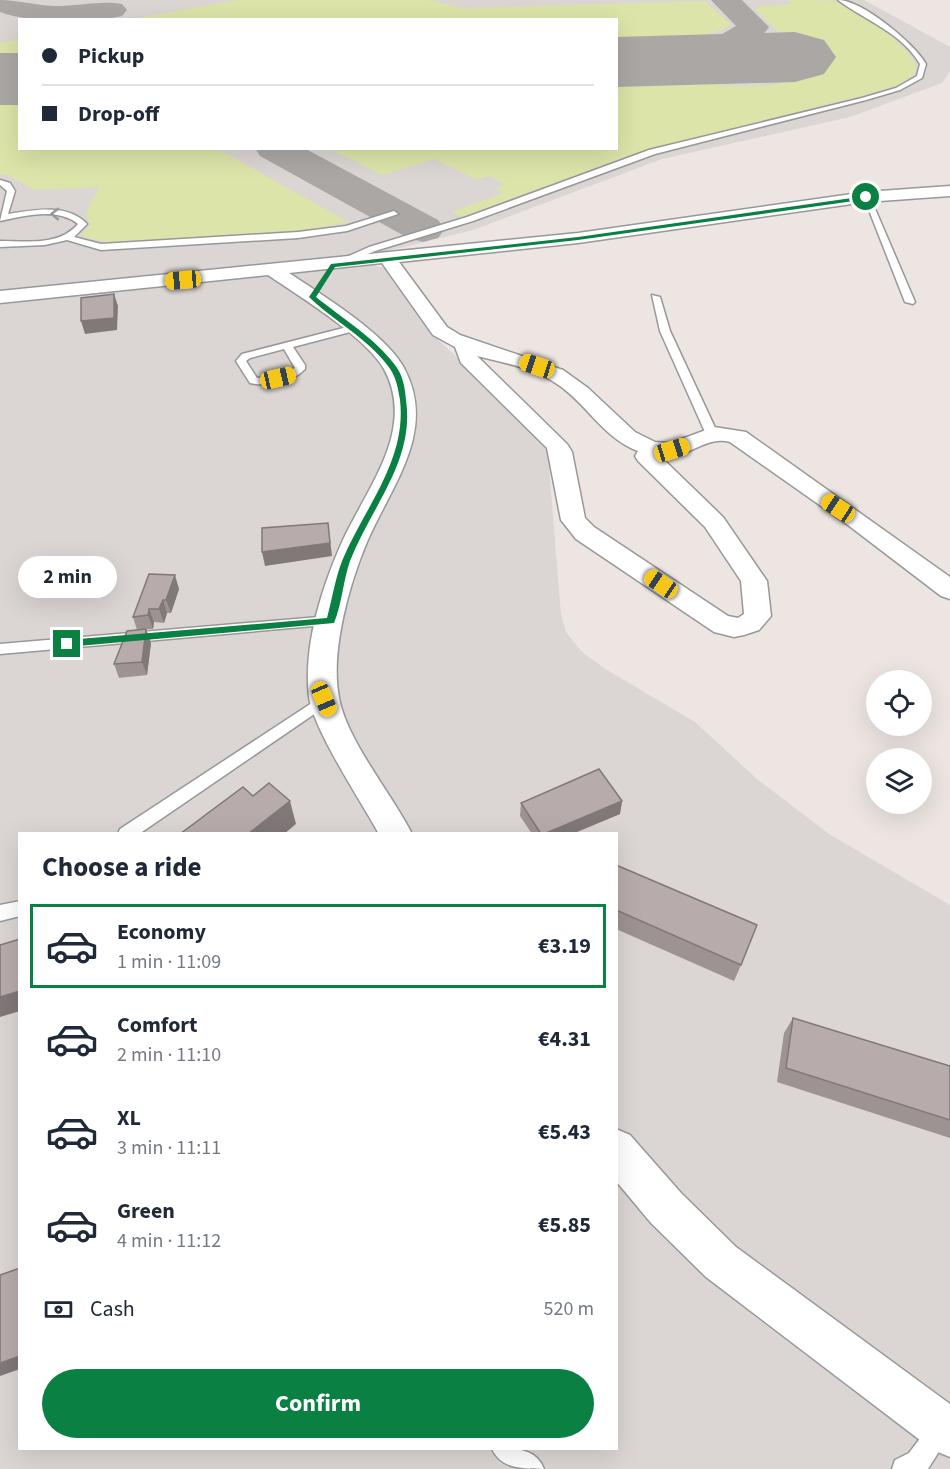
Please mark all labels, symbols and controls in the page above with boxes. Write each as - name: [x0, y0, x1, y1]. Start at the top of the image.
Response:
- text: Pickup: [78, 40, 144, 72]
- text: Drop-off: [78, 98, 159, 130]
- route start: [852, 183, 879, 210]
- one-way arrow: [50, 208, 59, 220]
- car: [164, 269, 202, 291]
- car: [517, 352, 557, 380]
- car: [258, 365, 298, 391]
- car: [652, 436, 692, 464]
- car: [818, 491, 858, 525]
- callout: 2 min: [17, 557, 116, 599]
- text: 2 min: [43, 563, 92, 591]
- car: [641, 566, 681, 602]
- route end: [53, 630, 80, 657]
- map controls: [866, 670, 932, 814]
- button: locate: [866, 670, 932, 736]
- car: [309, 679, 339, 719]
- button: layers: [866, 748, 932, 814]
- text: Choose a ride: [42, 848, 202, 887]
- text: Economy: [117, 916, 206, 948]
- icon: car: [45, 919, 99, 973]
- text: €3.19: [538, 930, 591, 962]
- text: 1 min · 11:09: [117, 948, 221, 976]
- text: Comfort: [117, 1009, 198, 1041]
- icon: car: [45, 1012, 99, 1066]
- text: €4.31: [538, 1023, 591, 1055]
- text: 2 min · 11:10: [117, 1041, 221, 1069]
- text: XL: [117, 1102, 141, 1134]
- icon: car: [45, 1105, 99, 1159]
- text: €5.43: [538, 1116, 591, 1148]
- text: 3 min · 11:11: [117, 1134, 221, 1162]
- text: Green: [117, 1195, 175, 1227]
- icon: car: [45, 1198, 99, 1252]
- text: €5.85: [538, 1209, 591, 1241]
- text: 4 min · 11:12: [117, 1227, 221, 1255]
- icon: cash: [42, 1293, 75, 1326]
- text: Cash: [90, 1293, 135, 1325]
- text: 520 m: [544, 1295, 594, 1323]
- button: Confirm: [42, 1369, 594, 1438]

